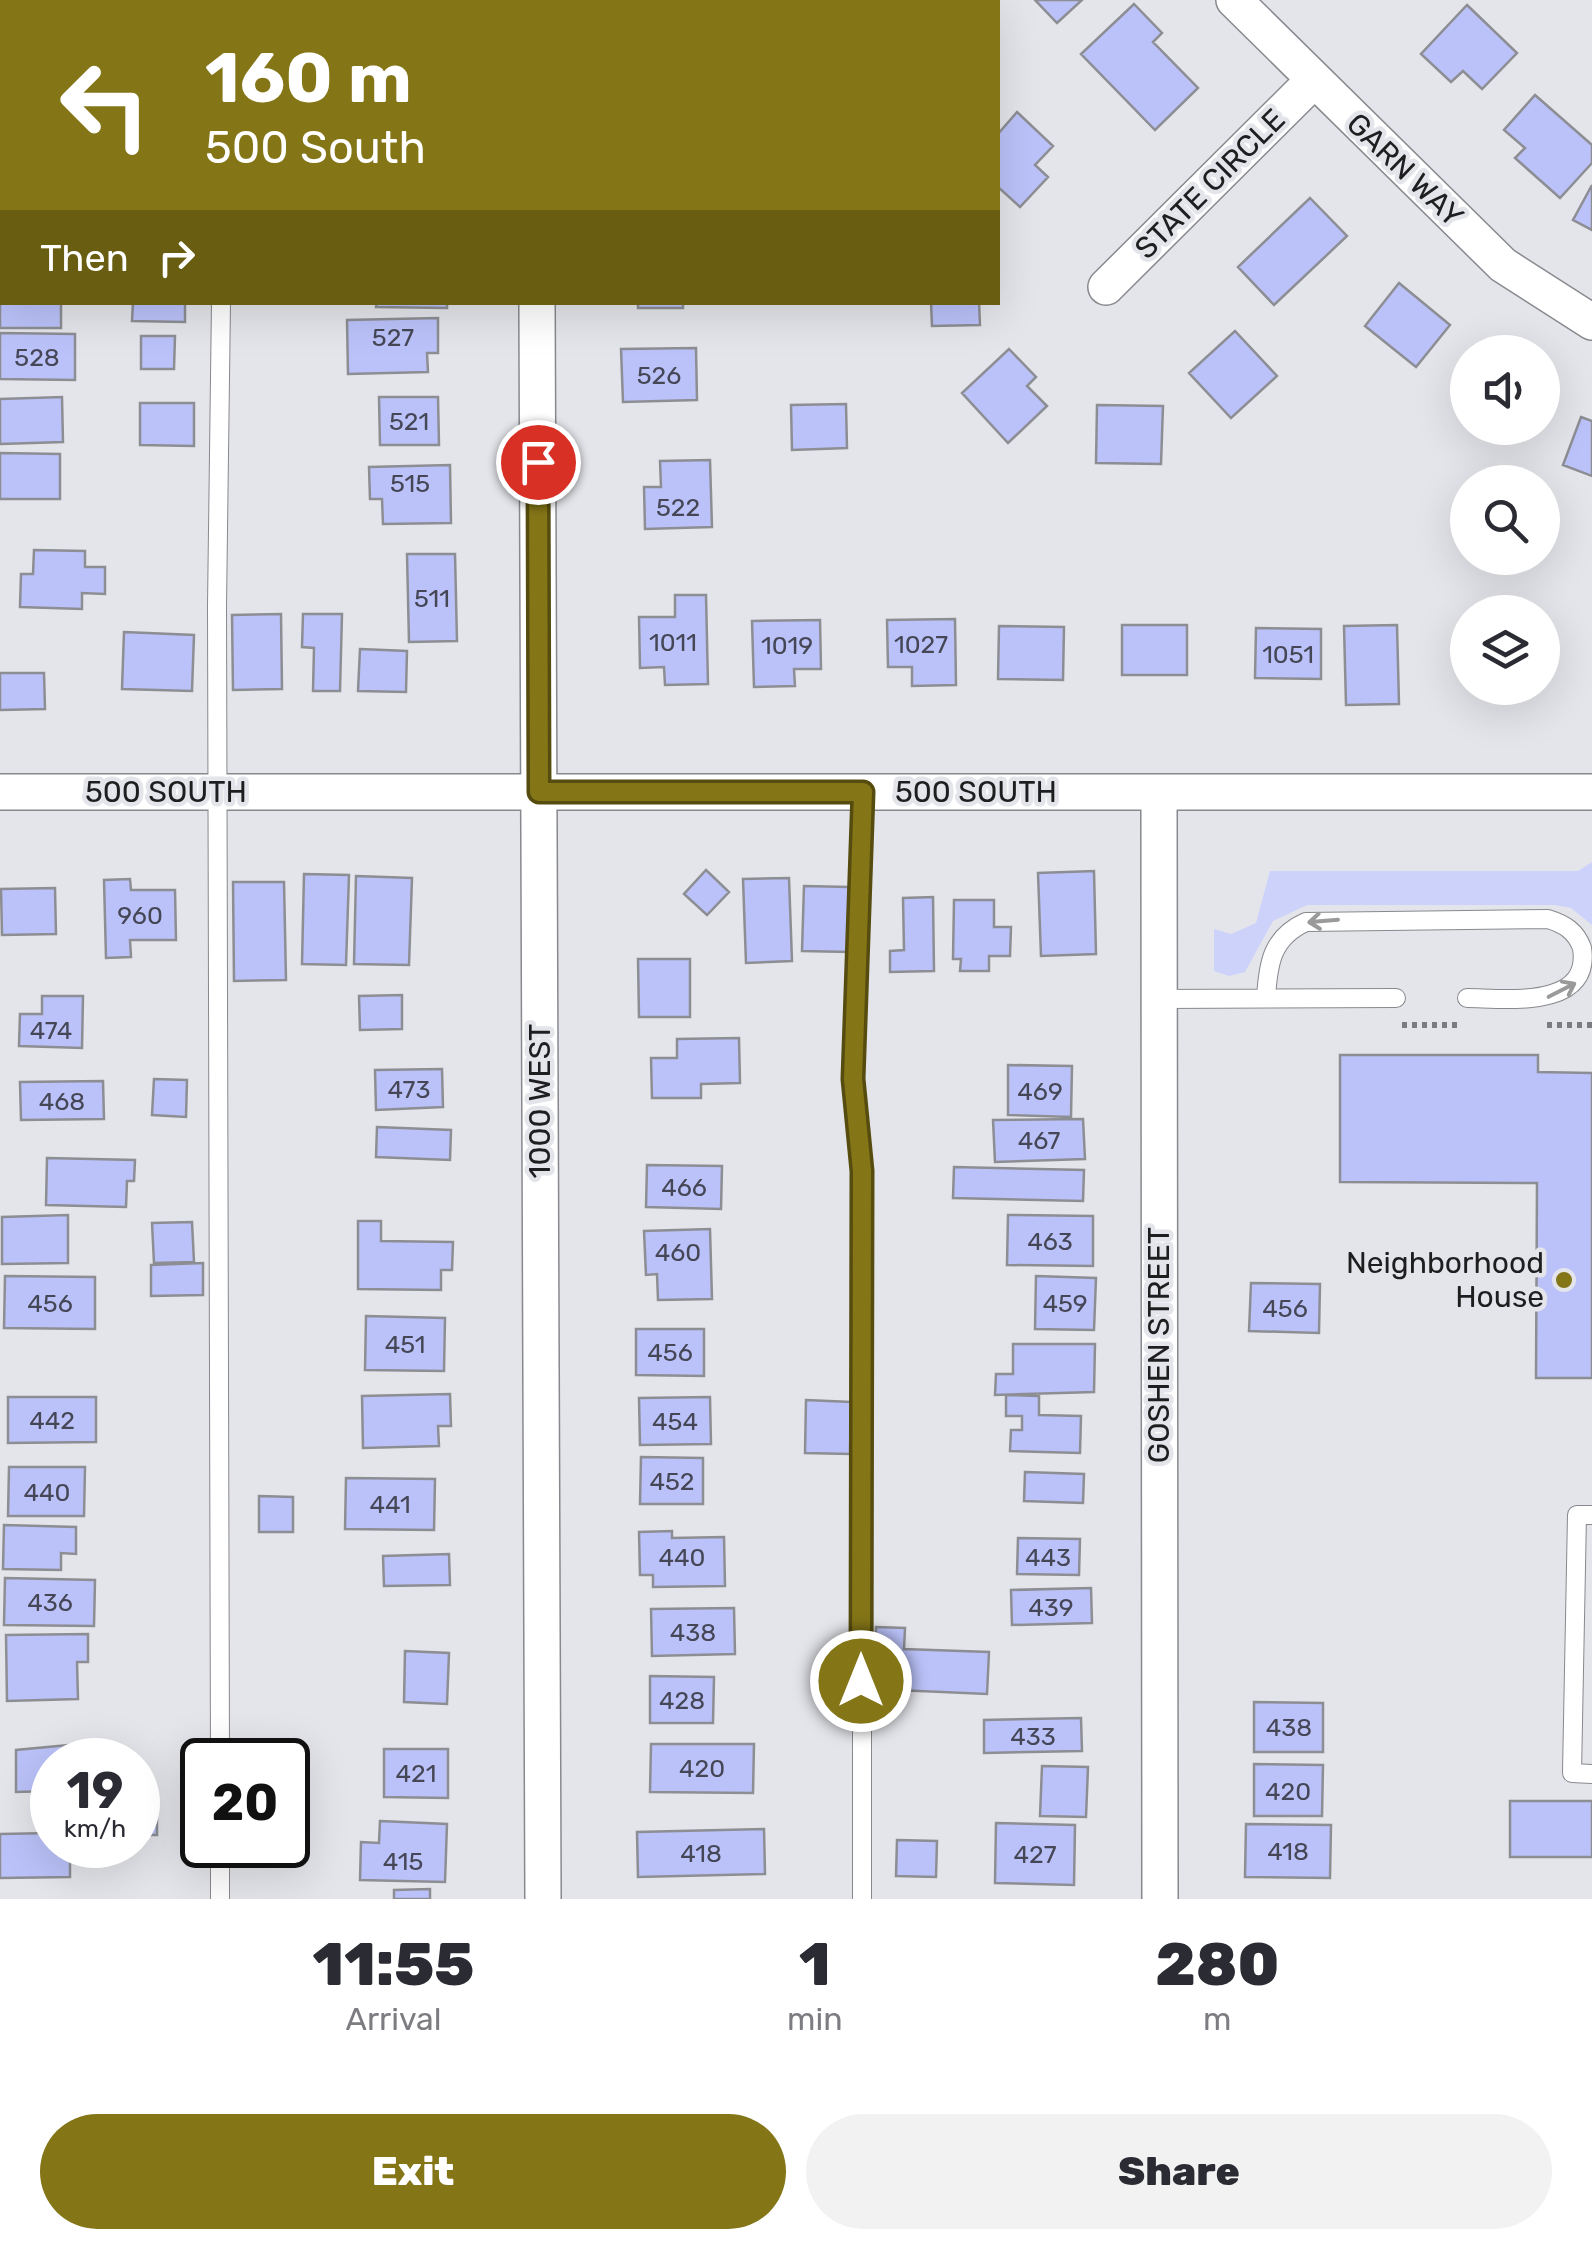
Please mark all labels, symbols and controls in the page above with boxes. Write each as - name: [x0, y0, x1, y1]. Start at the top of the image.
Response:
- text: 160 m: [205, 37, 412, 120]
- icon: left: [40, 40, 170, 170]
- street label: STATE CIRCLE: [1128, 102, 1292, 266]
- street label: GARN WAY: [1339, 106, 1471, 234]
- text: 500 South: [205, 121, 426, 174]
- icon: right: [149, 230, 204, 285]
- text: Then: [40, 235, 129, 281]
- house number: 527: [372, 323, 414, 352]
- map controls: [1450, 335, 1560, 705]
- button: sound: [1450, 335, 1560, 445]
- house number: 528: [14, 343, 60, 372]
- house number: 526: [637, 361, 681, 390]
- house number: 521: [389, 407, 429, 436]
- pin: [496, 420, 581, 505]
- icon: arrive: [511, 435, 566, 490]
- button: search: [1450, 465, 1560, 575]
- house number: 515: [390, 469, 430, 498]
- house number: 522: [656, 493, 700, 522]
- house number: 511: [414, 584, 450, 613]
- button: layers: [1450, 595, 1560, 705]
- house number: 1011: [649, 628, 697, 657]
- house number: 1027: [894, 630, 948, 659]
- house number: 1019: [761, 631, 813, 660]
- house number: 1051: [1262, 640, 1314, 669]
- street label: 500 SOUTH: [85, 774, 247, 810]
- street label: 500 SOUTH: [895, 774, 1057, 810]
- house number: 960: [117, 901, 163, 930]
- one-way arrow: [1307, 911, 1339, 930]
- one-way arrow: [1547, 979, 1577, 998]
- house number: 474: [30, 1016, 72, 1045]
- street label: 1000 WEST: [522, 1024, 558, 1178]
- house number: 473: [388, 1075, 430, 1104]
- house number: 469: [1017, 1077, 1063, 1106]
- house number: 468: [39, 1087, 85, 1116]
- house number: 467: [1018, 1126, 1060, 1155]
- house number: 466: [661, 1173, 707, 1202]
- house number: 463: [1027, 1227, 1073, 1256]
- street label: GOSHEN STREET: [1141, 1227, 1177, 1463]
- house number: 460: [655, 1238, 701, 1267]
- place label: Neighborhood House: [1346, 1245, 1544, 1315]
- marker: Neighborhood House: [1553, 1269, 1575, 1291]
- house number: 456: [27, 1289, 73, 1318]
- house number: 459: [1042, 1289, 1088, 1318]
- house number: 456: [1262, 1294, 1308, 1323]
- house number: 451: [385, 1330, 425, 1359]
- house number: 456: [647, 1338, 693, 1367]
- house number: 442: [29, 1406, 75, 1435]
- house number: 454: [652, 1407, 698, 1436]
- house number: 452: [649, 1467, 695, 1496]
- house number: 440: [24, 1478, 70, 1507]
- house number: 441: [369, 1490, 411, 1519]
- house number: 440: [659, 1543, 705, 1572]
- house number: 443: [1025, 1543, 1071, 1572]
- house number: 436: [27, 1588, 73, 1617]
- house number: 439: [1028, 1593, 1074, 1622]
- house number: 438: [670, 1618, 716, 1647]
- position arrow: [809, 1629, 913, 1733]
- house number: 428: [659, 1686, 705, 1715]
- house number: 438: [1266, 1713, 1312, 1742]
- house number: 433: [1010, 1722, 1056, 1751]
- speed limit sign: 20: [180, 1738, 310, 1868]
- house number: 420: [679, 1754, 725, 1783]
- house number: 421: [396, 1759, 436, 1788]
- text: 19: [67, 1761, 123, 1821]
- house number: 420: [1265, 1777, 1311, 1806]
- text: km/h: [64, 1814, 126, 1843]
- house number: 418: [1267, 1837, 1309, 1866]
- house number: 418: [680, 1839, 722, 1868]
- house number: 427: [1013, 1840, 1057, 1869]
- house number: 415: [383, 1847, 423, 1876]
- text: 11:55: [313, 1929, 474, 2000]
- text: 1: [799, 1929, 831, 2000]
- text: 280: [1155, 1929, 1279, 2000]
- text: Arrival: [345, 2000, 442, 2038]
- text: min: [787, 2000, 843, 2038]
- text: m: [1203, 2000, 1232, 2038]
- button: Exit: [40, 2114, 786, 2229]
- button: Share: [806, 2114, 1552, 2229]

